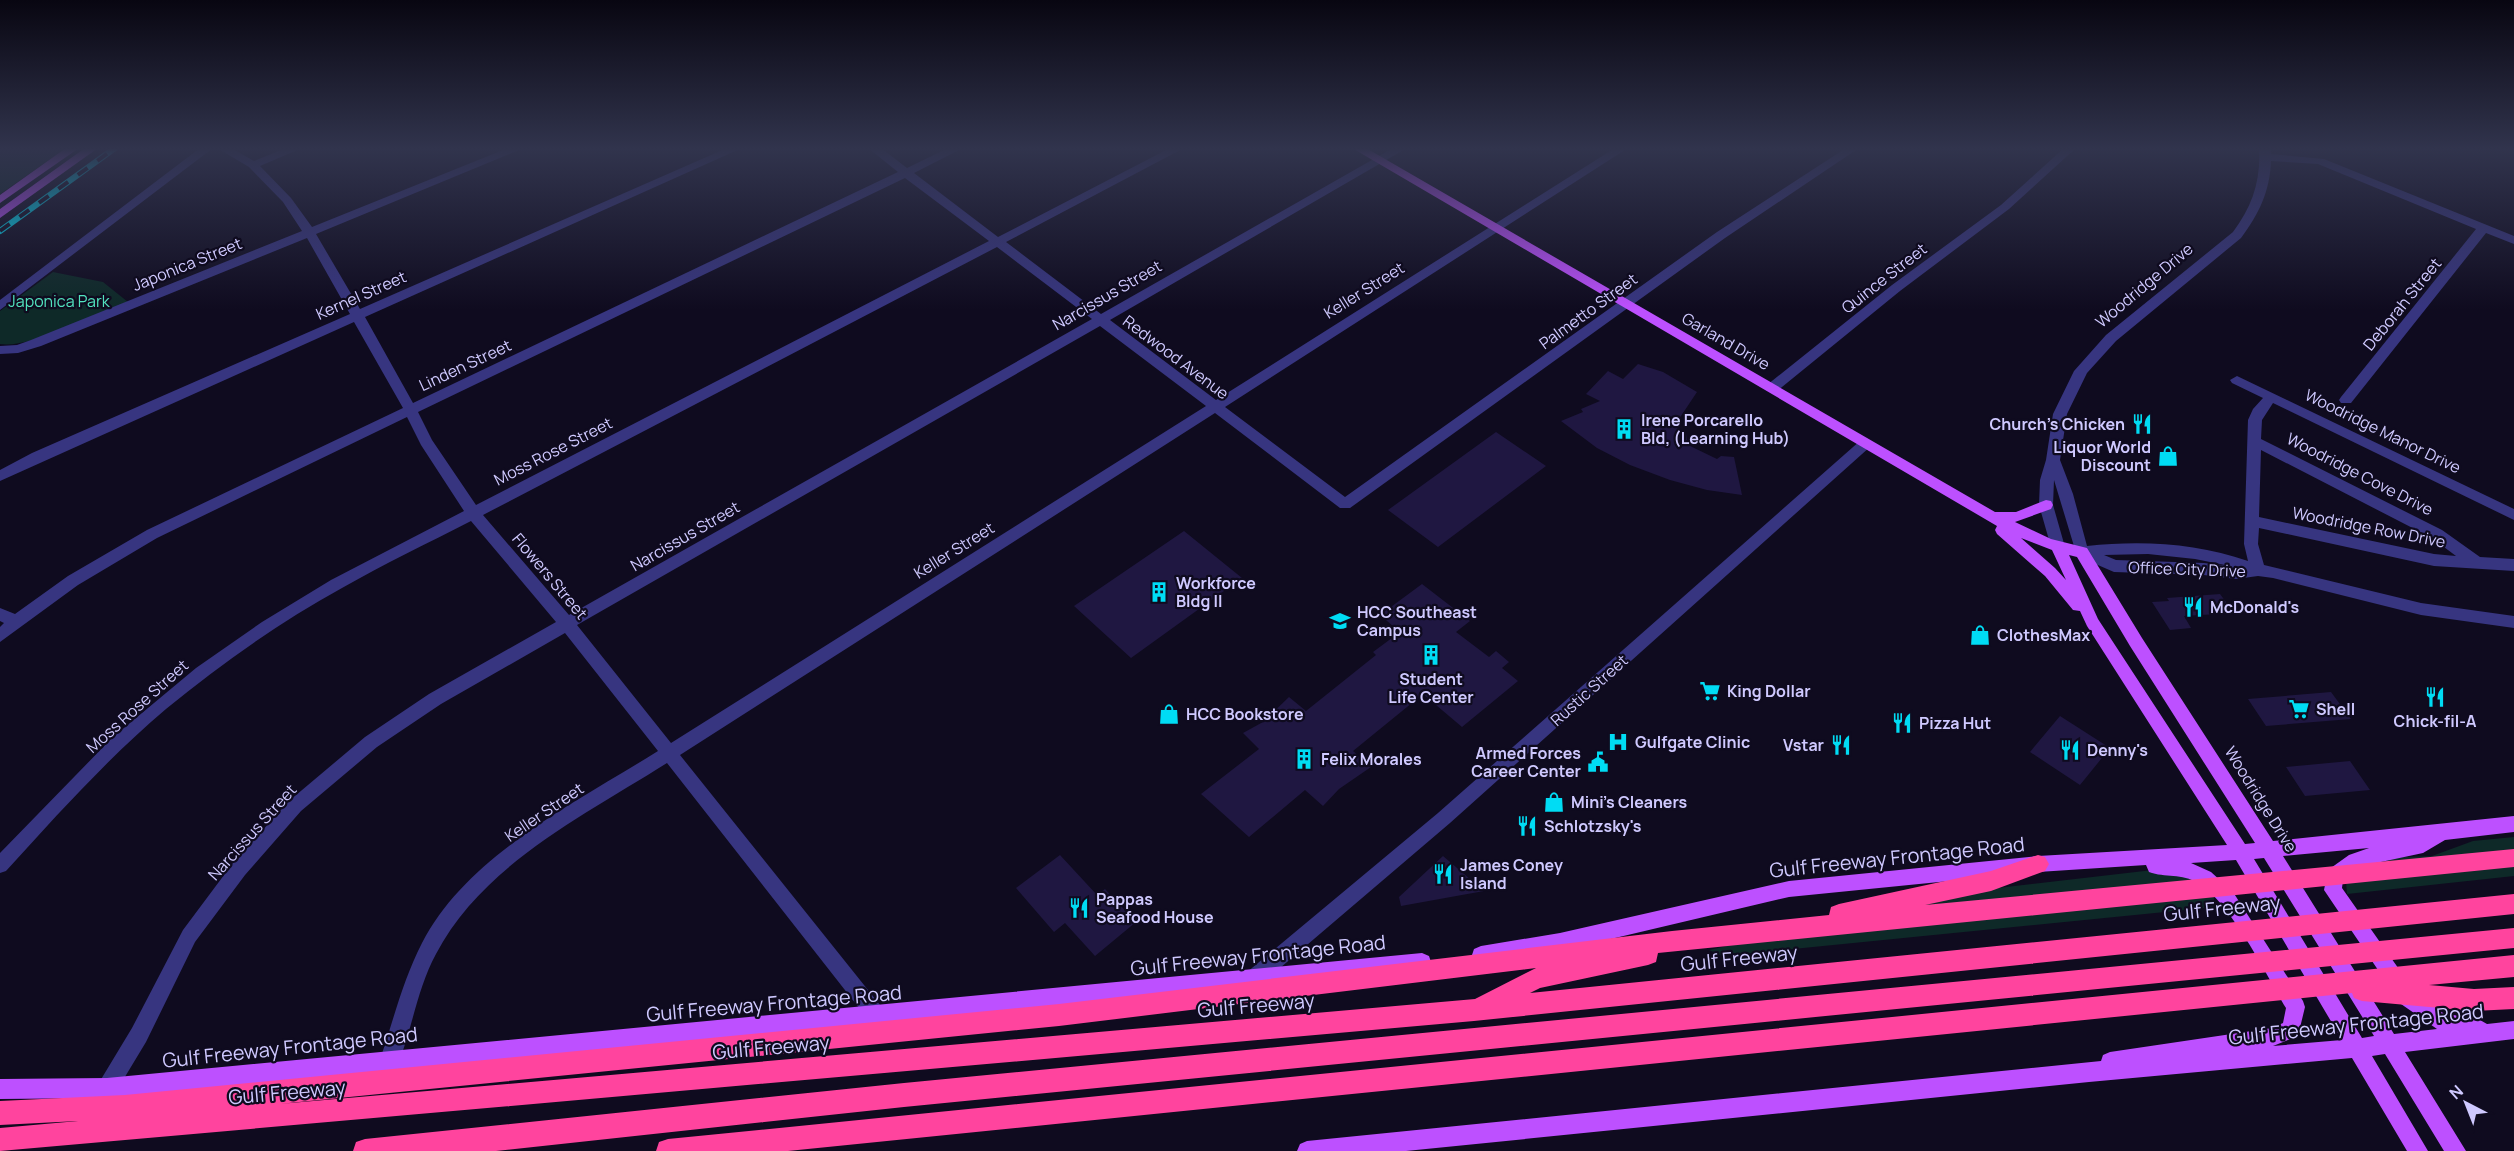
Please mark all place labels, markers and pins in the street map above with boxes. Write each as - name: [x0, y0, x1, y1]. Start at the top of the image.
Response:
- place label: Irene Porcarello Bld, (Learning Hub): [1641, 409, 1790, 449]
- restaurant icon: Church's Chicken: [2130, 412, 2154, 436]
- place label: Church's Chicken: [1990, 413, 2125, 435]
- building icon: Irene Porcarello Bld, (Learning Hub): [1612, 417, 1636, 441]
- place label: Liquor World Discount: [2053, 436, 2151, 476]
- shop icon: Liquor World Discount: [2156, 444, 2180, 468]
- place label: Workforce Bldg II: [1176, 572, 1256, 612]
- building icon: Workforce Bldg II: [1147, 580, 1171, 604]
- restaurant icon: McDonald's: [2181, 595, 2205, 619]
- place label: McDonald's: [2210, 596, 2299, 618]
- place label: HCC Southeast Campus: [1357, 601, 1477, 641]
- school or university icon: HCC Southeast Campus: [1328, 609, 1352, 633]
- shop icon: ClothesMax: [1968, 623, 1992, 647]
- place label: ClothesMax: [1997, 624, 2090, 646]
- building icon: Student Life Center: [1419, 643, 1443, 667]
- place label: Student Life Center: [1388, 668, 1474, 708]
- supermarket icon: King Dollar: [1698, 679, 1722, 703]
- place label: King Dollar: [1727, 680, 1811, 702]
- restaurant icon: Chick-fil-A: [2423, 685, 2447, 709]
- supermarket icon: Shell: [2287, 697, 2311, 721]
- place label: Shell: [2316, 698, 2355, 720]
- shop icon: HCC Bookstore: [1157, 702, 1181, 726]
- place label: HCC Bookstore: [1186, 703, 1304, 725]
- place label: Chick-fil-A: [2394, 710, 2477, 732]
- restaurant icon: Pizza Hut: [1890, 711, 1914, 735]
- place label: Pizza Hut: [1919, 712, 1991, 734]
- hospital icon: Gulfgate Clinic: [1606, 730, 1630, 754]
- place label: Gulfgate Clinic: [1635, 731, 1750, 753]
- restaurant icon: Vstar: [1829, 733, 1853, 757]
- place label: Vstar: [1783, 734, 1824, 756]
- restaurant icon: Denny's: [2058, 738, 2082, 762]
- place label: Denny's: [2087, 739, 2148, 761]
- place label: Armed Forces Career Center: [1471, 742, 1581, 782]
- building icon: Felix Morales: [1292, 747, 1316, 771]
- place label: Felix Morales: [1321, 748, 1422, 770]
- public building icon: Armed Forces Career Center: [1586, 750, 1610, 774]
- shop icon: Mini's Cleaners: [1542, 790, 1566, 814]
- place label: Mini's Cleaners: [1571, 791, 1688, 813]
- restaurant icon: Schlotzsky's: [1515, 814, 1539, 838]
- place label: Schlotzsky's: [1544, 815, 1642, 837]
- place label: James Coney Island: [1460, 854, 1563, 894]
- restaurant icon: James Coney Island: [1431, 862, 1455, 886]
- place label: Pappas Seafood House: [1096, 888, 1214, 928]
- restaurant icon: Pappas Seafood House: [1067, 896, 1091, 920]

